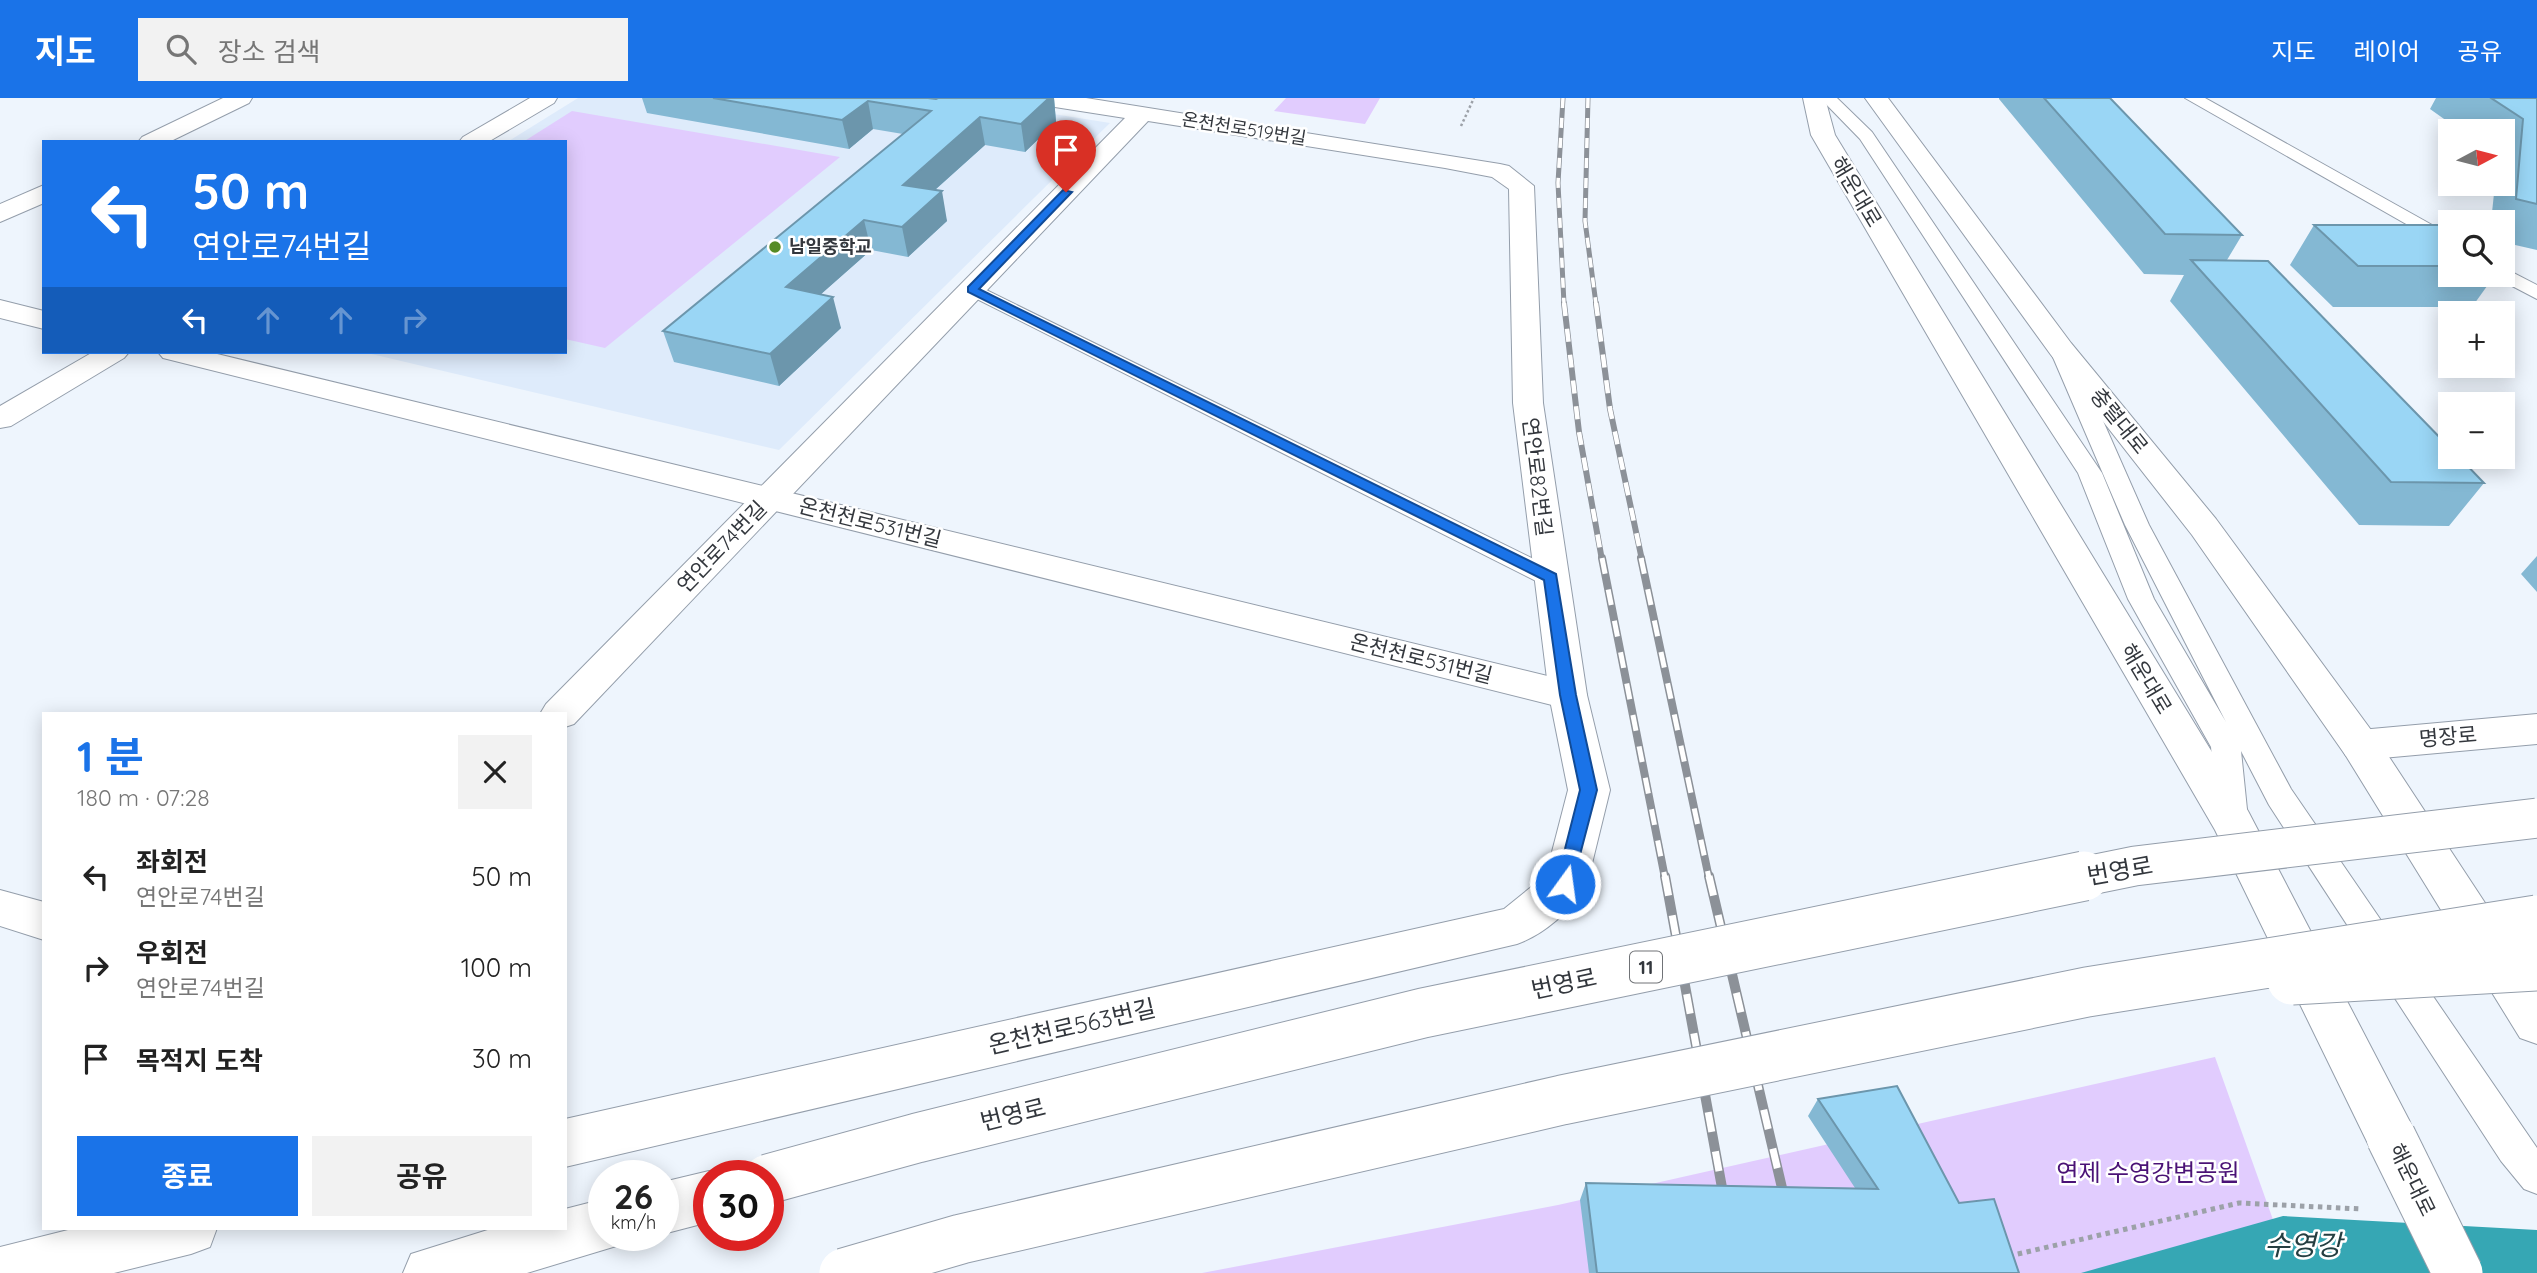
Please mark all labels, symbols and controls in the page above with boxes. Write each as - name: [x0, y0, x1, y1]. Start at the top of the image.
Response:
- search box: [138, 18, 628, 81]
- text: 지도: [35, 30, 96, 71]
- icon: search: [162, 30, 200, 68]
- text: 장소 검색: [218, 35, 321, 68]
- text: 지도: [2271, 36, 2316, 66]
- text: 레이어: [2354, 36, 2420, 66]
- text: 공유: [2458, 36, 2502, 66]
- street label: 온천천로519번길: [1180, 107, 1308, 150]
- north arrow: [2438, 119, 2515, 196]
- map controls: [2438, 119, 2515, 469]
- pin: [1036, 120, 1096, 192]
- icon: arrive: [1047, 131, 1085, 169]
- street label: 해운대로: [1826, 152, 1888, 231]
- text: 50 m: [192, 160, 309, 221]
- icon: left: [77, 168, 168, 259]
- button: search: [2438, 210, 2515, 287]
- text: 연안로74번길: [192, 226, 371, 266]
- place label: 남일중학교: [789, 235, 872, 258]
- marker: 남일중학교: [767, 239, 783, 255]
- icon: left: [176, 301, 214, 339]
- icon: ahead: [249, 301, 287, 339]
- icon: ahead: [322, 301, 360, 339]
- icon: right: [395, 301, 433, 339]
- button: +: [2438, 301, 2515, 378]
- street label: 충렬대로: [2085, 382, 2154, 459]
- button: −: [2438, 392, 2515, 469]
- street label: 연안로82번길: [1518, 416, 1558, 538]
- street label: 온천천로531번길: [796, 492, 944, 552]
- street label: 연안로74번길: [671, 495, 771, 598]
- street label: 온천천로531번길: [1347, 628, 1495, 688]
- street label: 해운대로: [2116, 639, 2178, 718]
- street label: 명장로: [2418, 721, 2478, 751]
- text: 1 분: [77, 730, 144, 783]
- button: close: [458, 735, 532, 809]
- text: 180 m · 07:28: [77, 783, 210, 812]
- text: 좌회전: [136, 845, 208, 878]
- position arrow: [1528, 847, 1602, 921]
- street label: 번영로: [2085, 849, 2155, 891]
- icon: left: [77, 858, 115, 896]
- text: 50 m: [472, 860, 532, 893]
- text: 연안로74번길: [136, 882, 265, 911]
- text: 우회전: [136, 936, 208, 969]
- icon: right: [77, 949, 115, 987]
- text: 100 m: [461, 951, 532, 984]
- road number: 11: [1630, 952, 1662, 982]
- street label: 번영로: [1528, 961, 1599, 1005]
- text: 연안로74번길: [136, 973, 265, 1002]
- street label: 온천천로563번길: [985, 992, 1158, 1060]
- icon: arrive: [77, 1040, 115, 1078]
- text: 30 m: [472, 1042, 532, 1075]
- text: 목적지 도착: [136, 1044, 263, 1077]
- street label: 번영로: [977, 1091, 1049, 1137]
- button: 종료: [77, 1136, 298, 1216]
- button: 공유: [312, 1136, 532, 1216]
- street label: 해운대로: [2384, 1139, 2442, 1220]
- park label: 연제 수영강변공원: [2056, 1157, 2240, 1187]
- speed limit sign: 30: [693, 1160, 784, 1251]
- text: 26: [614, 1174, 653, 1218]
- text: km/h: [611, 1211, 656, 1234]
- water label: 수영강: [2264, 1227, 2345, 1262]

